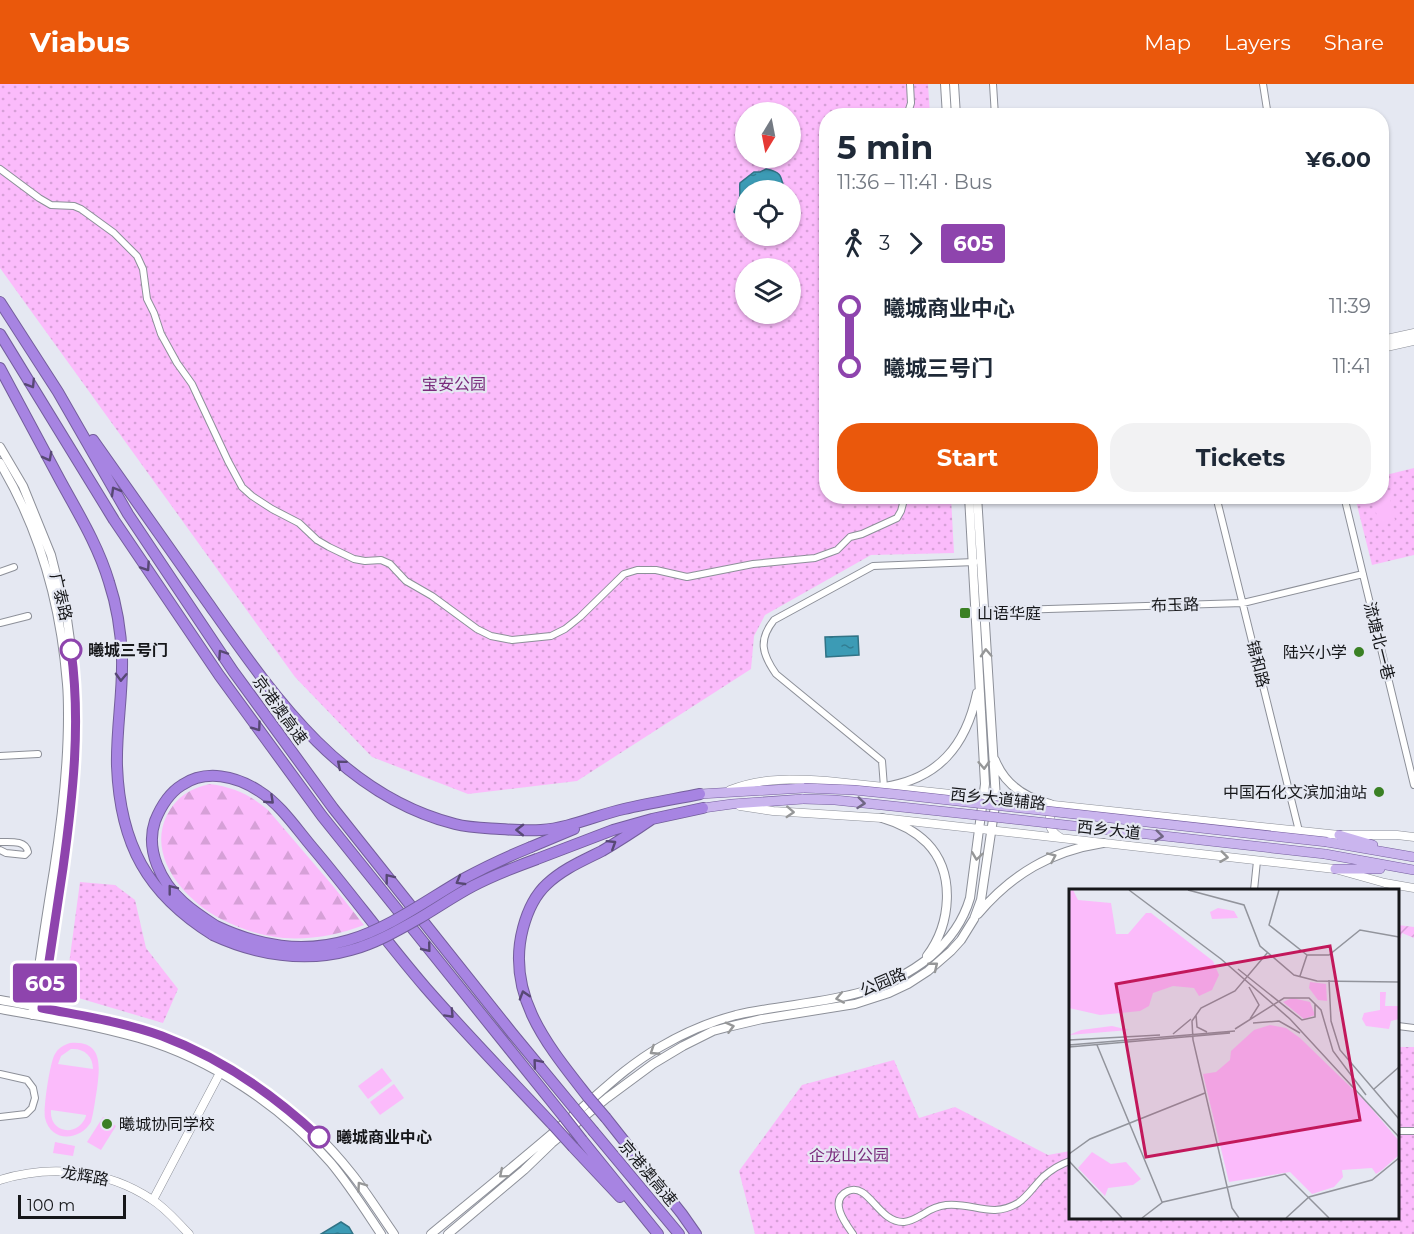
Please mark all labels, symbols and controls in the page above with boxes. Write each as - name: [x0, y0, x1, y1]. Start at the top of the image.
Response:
- text: Viabus: [30, 25, 130, 59]
- text: Map: [1144, 30, 1191, 55]
- text: Layers: [1224, 30, 1291, 55]
- text: Share: [1324, 30, 1384, 55]
- north arrow: [735, 102, 801, 168]
- map controls: [735, 102, 801, 324]
- text: 5 min: [837, 127, 933, 167]
- text: ¥6.00: [1306, 146, 1371, 173]
- text: 11:36 – 11:41 · Bus: [837, 170, 992, 194]
- button: locate: [735, 180, 801, 246]
- icon: walk: [837, 227, 870, 260]
- icon: forward: [899, 227, 932, 260]
- text: 3: [879, 231, 890, 255]
- text: 605: [953, 231, 993, 256]
- button: layers: [735, 258, 801, 324]
- text: 11:39: [1329, 294, 1371, 318]
- text: 曦城商业中心: [883, 295, 1015, 322]
- text: 11:41: [1332, 354, 1371, 378]
- text: 曦城三号门: [883, 355, 993, 382]
- park label: 宝安公园: [422, 375, 486, 394]
- one-way arrow: [23, 378, 35, 388]
- button: Start: [837, 423, 1098, 492]
- button: Tickets: [1110, 423, 1371, 492]
- one-way arrow: [41, 450, 52, 461]
- one-way arrow: [111, 487, 122, 497]
- one-way arrow: [139, 560, 150, 571]
- street label: 广泰路: [46, 571, 76, 623]
- street label: 布玉路: [1151, 595, 1199, 615]
- street label: 流塘北一巷: [1360, 600, 1398, 682]
- place label: 山语华庭: [977, 604, 1041, 623]
- marker: 山语华庭: [958, 606, 972, 620]
- street label: 锦和路: [1243, 638, 1273, 690]
- marker: 曦城三号门: [60, 639, 82, 661]
- place label: 曦城三号门: [88, 641, 168, 660]
- place label: 陆兴小学: [1283, 643, 1347, 662]
- marker: 陆兴小学: [1352, 645, 1366, 659]
- one-way arrow: [980, 649, 993, 658]
- one-way arrow: [217, 650, 229, 660]
- street label: 京港澳高速: [249, 672, 311, 748]
- one-way arrow: [115, 673, 128, 682]
- one-way arrow: [250, 721, 261, 732]
- one-way arrow: [337, 760, 348, 771]
- one-way arrow: [977, 760, 990, 769]
- place label: 中国石化文滨加油站: [1223, 783, 1367, 802]
- street label: 西乡大道辅路: [949, 785, 1047, 813]
- marker: 中国石化文滨加油站: [1372, 785, 1386, 799]
- one-way arrow: [264, 793, 274, 804]
- one-way arrow: [856, 796, 865, 809]
- one-way arrow: [785, 805, 794, 818]
- street label: 西乡大道: [1076, 817, 1142, 843]
- one-way arrow: [515, 824, 524, 836]
- one-way arrow: [1155, 829, 1164, 841]
- one-way arrow: [606, 840, 616, 852]
- one-way arrow: [1219, 850, 1229, 863]
- one-way arrow: [971, 851, 983, 860]
- one-way arrow: [1045, 852, 1056, 864]
- one-way arrow: [385, 873, 396, 884]
- one-way arrow: [456, 874, 466, 885]
- one-way arrow: [168, 884, 179, 895]
- inset map: [1069, 889, 1399, 1219]
- one-way arrow: [420, 941, 431, 952]
- one-way arrow: [927, 962, 938, 973]
- line badge: 605: [10, 964, 80, 1002]
- street label: 公园路: [857, 964, 909, 1000]
- text: 605: [25, 971, 65, 996]
- one-way arrow: [519, 990, 531, 1001]
- one-way arrow: [835, 991, 844, 1003]
- one-way arrow: [442, 1006, 453, 1017]
- one-way arrow: [725, 1021, 735, 1034]
- one-way arrow: [650, 1044, 661, 1055]
- one-way arrow: [533, 1059, 544, 1070]
- place label: 曦城协同学校: [119, 1115, 215, 1134]
- marker: 曦城协同学校: [100, 1117, 114, 1131]
- marker: 曦城商业中心: [308, 1126, 330, 1148]
- place label: 曦城商业中心: [336, 1128, 432, 1147]
- street label: 京港澳高速: [615, 1136, 681, 1210]
- park label: 企龙山公园: [809, 1146, 889, 1165]
- street label: 龙辉路: [60, 1162, 110, 1190]
- one-way arrow: [499, 1167, 510, 1178]
- one-way arrow: [357, 1181, 368, 1192]
- scale bar: [18, 1192, 126, 1220]
- text: 100 m: [27, 1196, 75, 1215]

